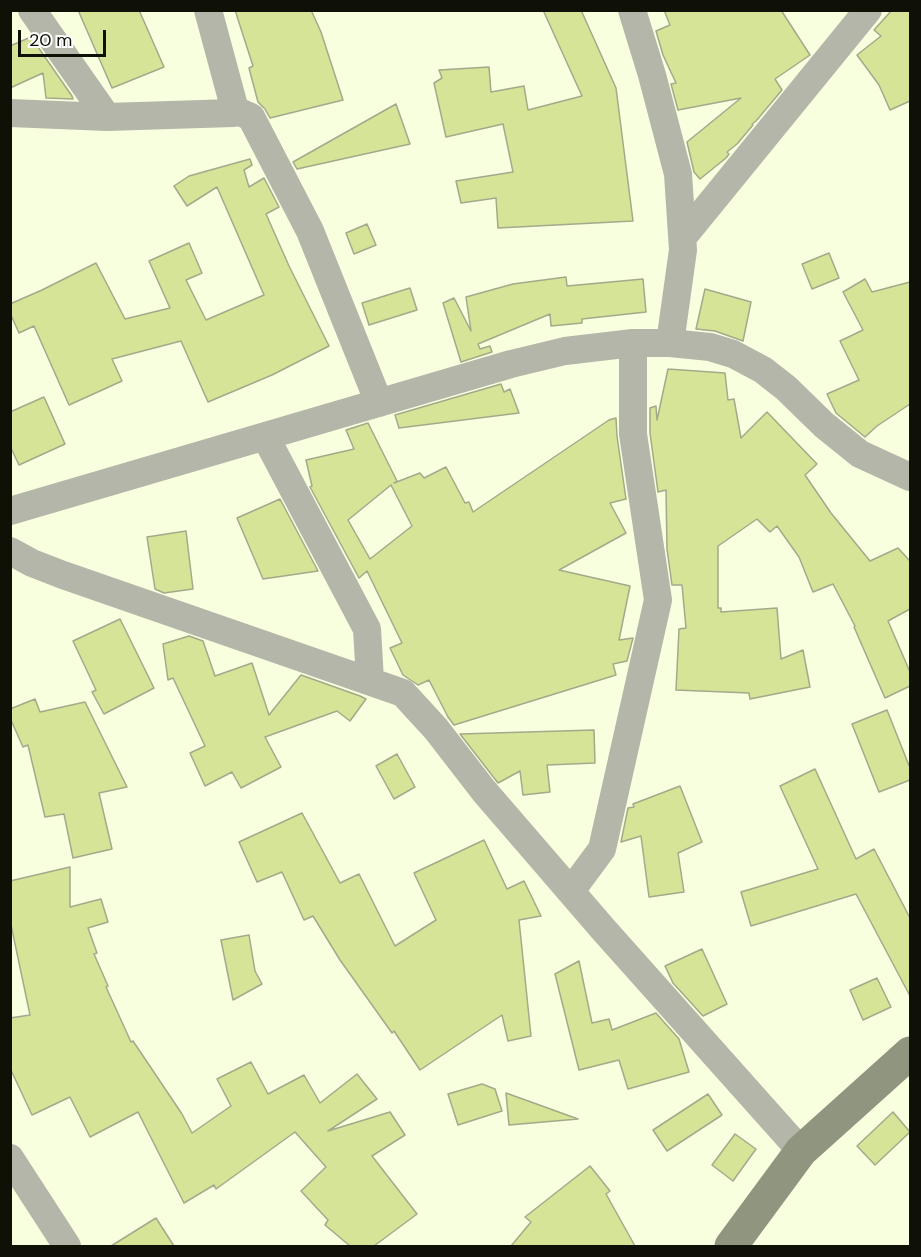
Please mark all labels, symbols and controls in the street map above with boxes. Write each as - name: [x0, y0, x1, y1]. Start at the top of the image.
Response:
- scale bar: [21, 18, 110, 56]
- text: 20 m: [29, 28, 72, 52]

